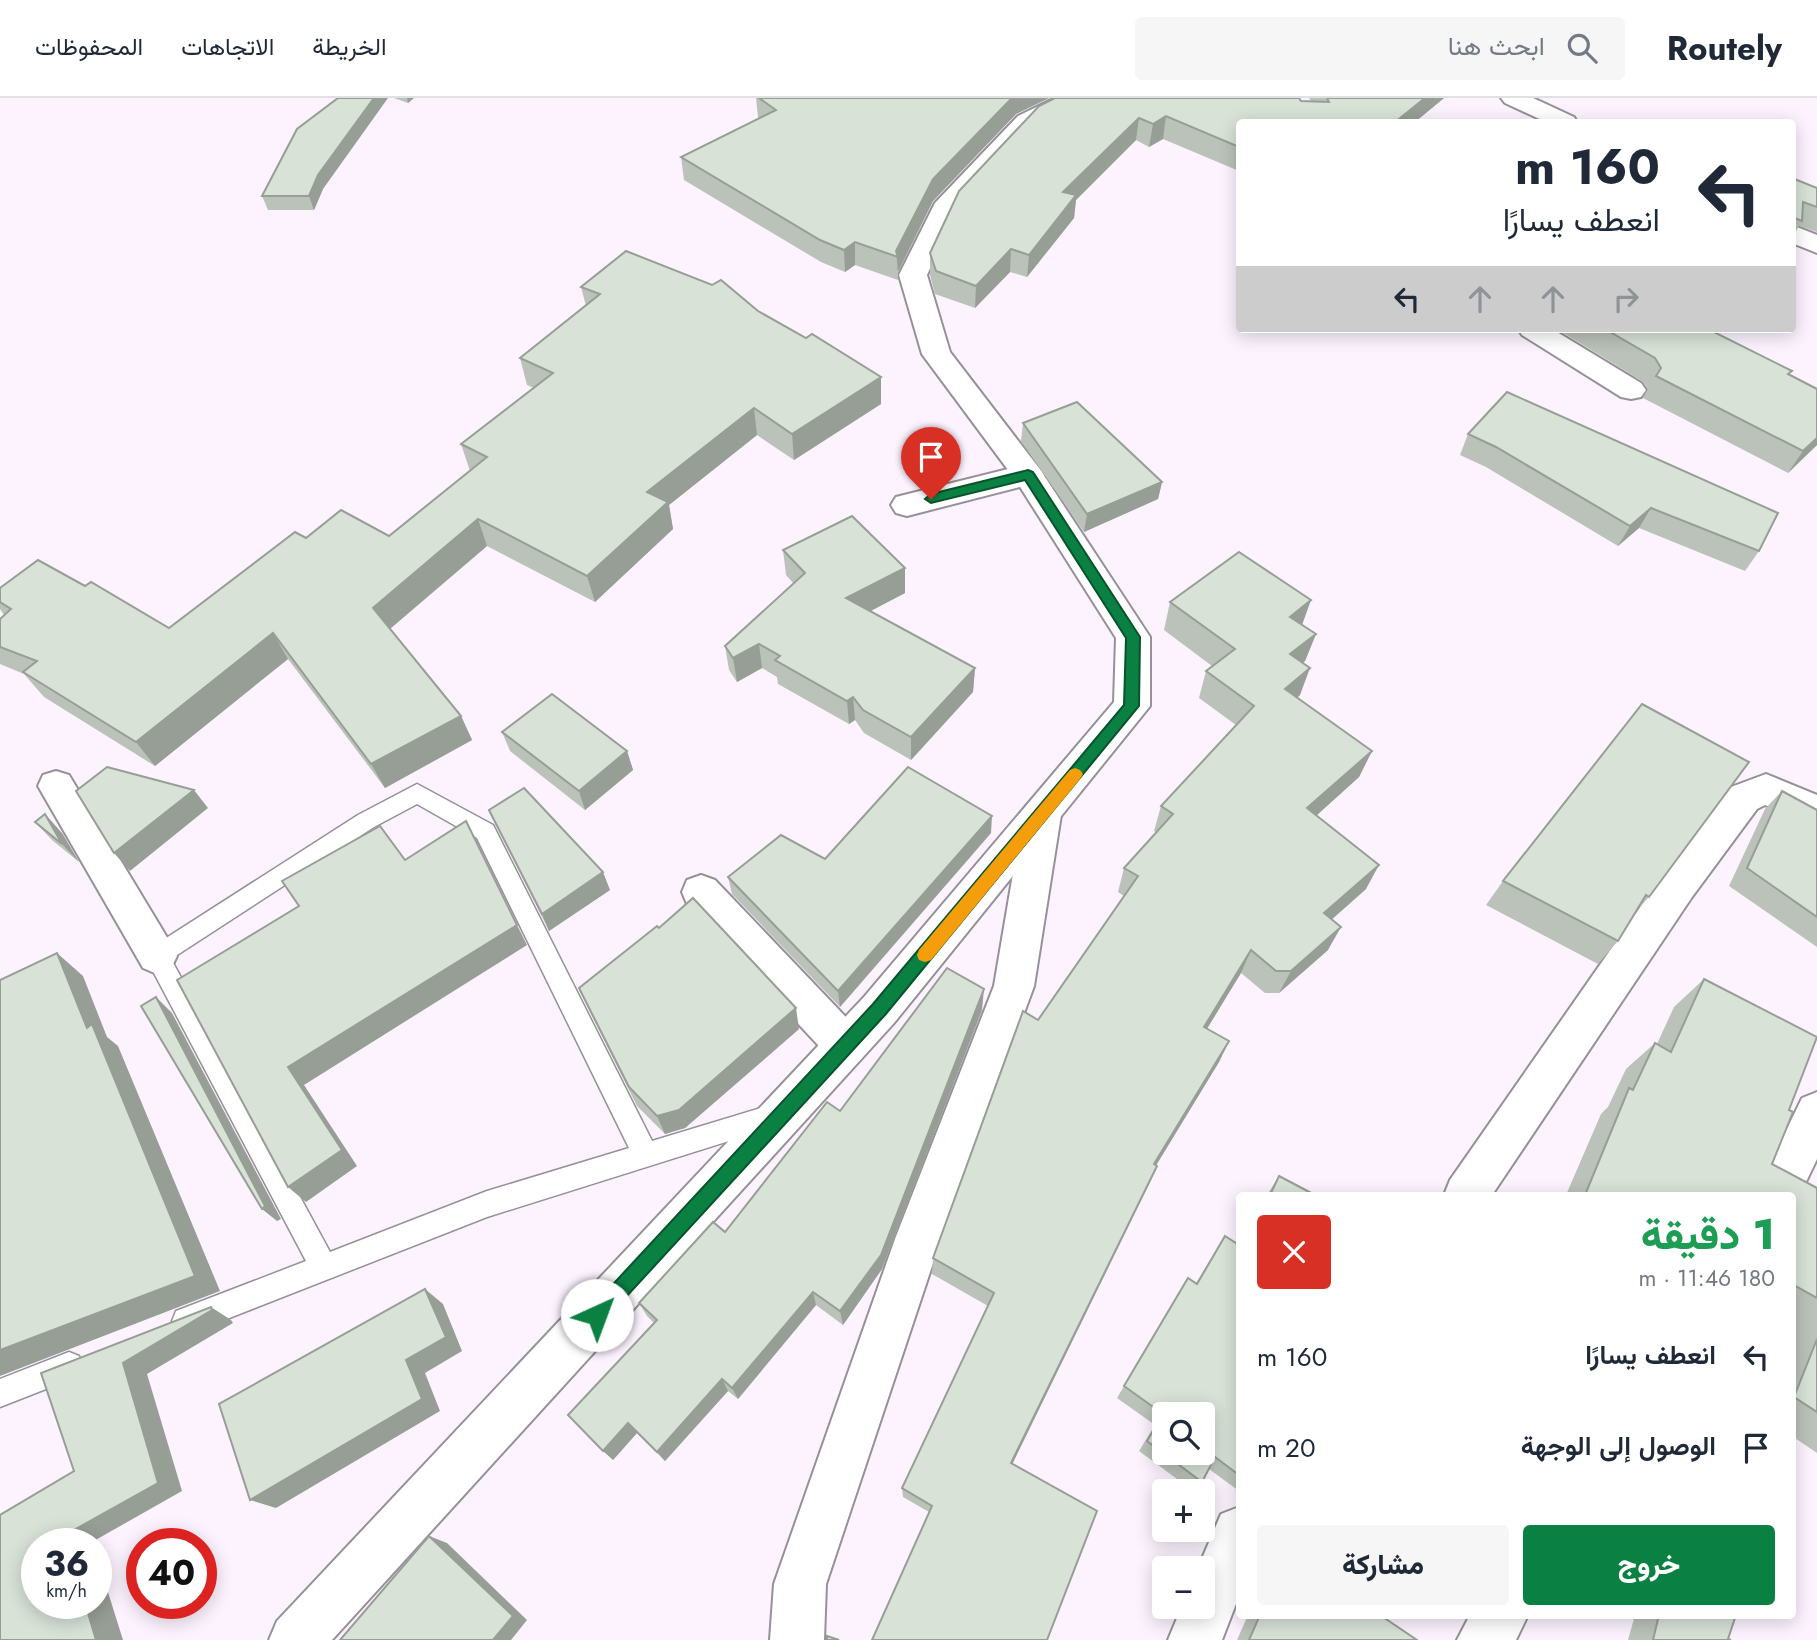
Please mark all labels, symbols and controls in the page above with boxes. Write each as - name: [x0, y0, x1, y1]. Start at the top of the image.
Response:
- search box: [1135, 17, 1625, 80]
- text: Routely: [1667, 25, 1782, 72]
- text: ابحث هنا: [1448, 27, 1545, 65]
- text: المحفوظات: [35, 29, 143, 64]
- text: الاتجاهات: [181, 29, 274, 64]
- text: الخريطة: [312, 29, 387, 64]
- icon: search: [1563, 29, 1601, 67]
- text: 160 m: [1515, 132, 1660, 202]
- icon: left: [1684, 147, 1775, 238]
- text: انعطف يسارًا: [1503, 197, 1660, 243]
- icon: left: [1388, 280, 1426, 318]
- icon: ahead: [1461, 280, 1499, 318]
- icon: ahead: [1534, 280, 1572, 318]
- icon: right: [1607, 280, 1645, 318]
- pin: [901, 427, 961, 499]
- icon: arrive: [912, 438, 950, 476]
- text: 1 دقيقة: [1641, 1204, 1775, 1265]
- button: close: [1257, 1215, 1331, 1289]
- text: 180 m · 11:46: [1638, 1261, 1775, 1295]
- position arrow: [560, 1278, 634, 1352]
- text: انعطف يسارًا: [1585, 1336, 1716, 1374]
- text: 160 m: [1257, 1338, 1327, 1376]
- icon: left: [1737, 1338, 1775, 1376]
- map controls: [1152, 1402, 1215, 1619]
- button: search: [1152, 1402, 1215, 1465]
- text: الوصول إلى الوجهة: [1521, 1427, 1716, 1465]
- text: 20 m: [1257, 1429, 1316, 1467]
- icon: arrive: [1737, 1429, 1775, 1467]
- button: +: [1152, 1479, 1215, 1542]
- button: مشاركة: [1257, 1525, 1509, 1605]
- button: خروج: [1523, 1525, 1775, 1605]
- speed limit sign: 40: [126, 1528, 217, 1619]
- text: 36: [44, 1539, 89, 1589]
- button: −: [1152, 1556, 1215, 1619]
- text: km/h: [46, 1578, 87, 1604]

